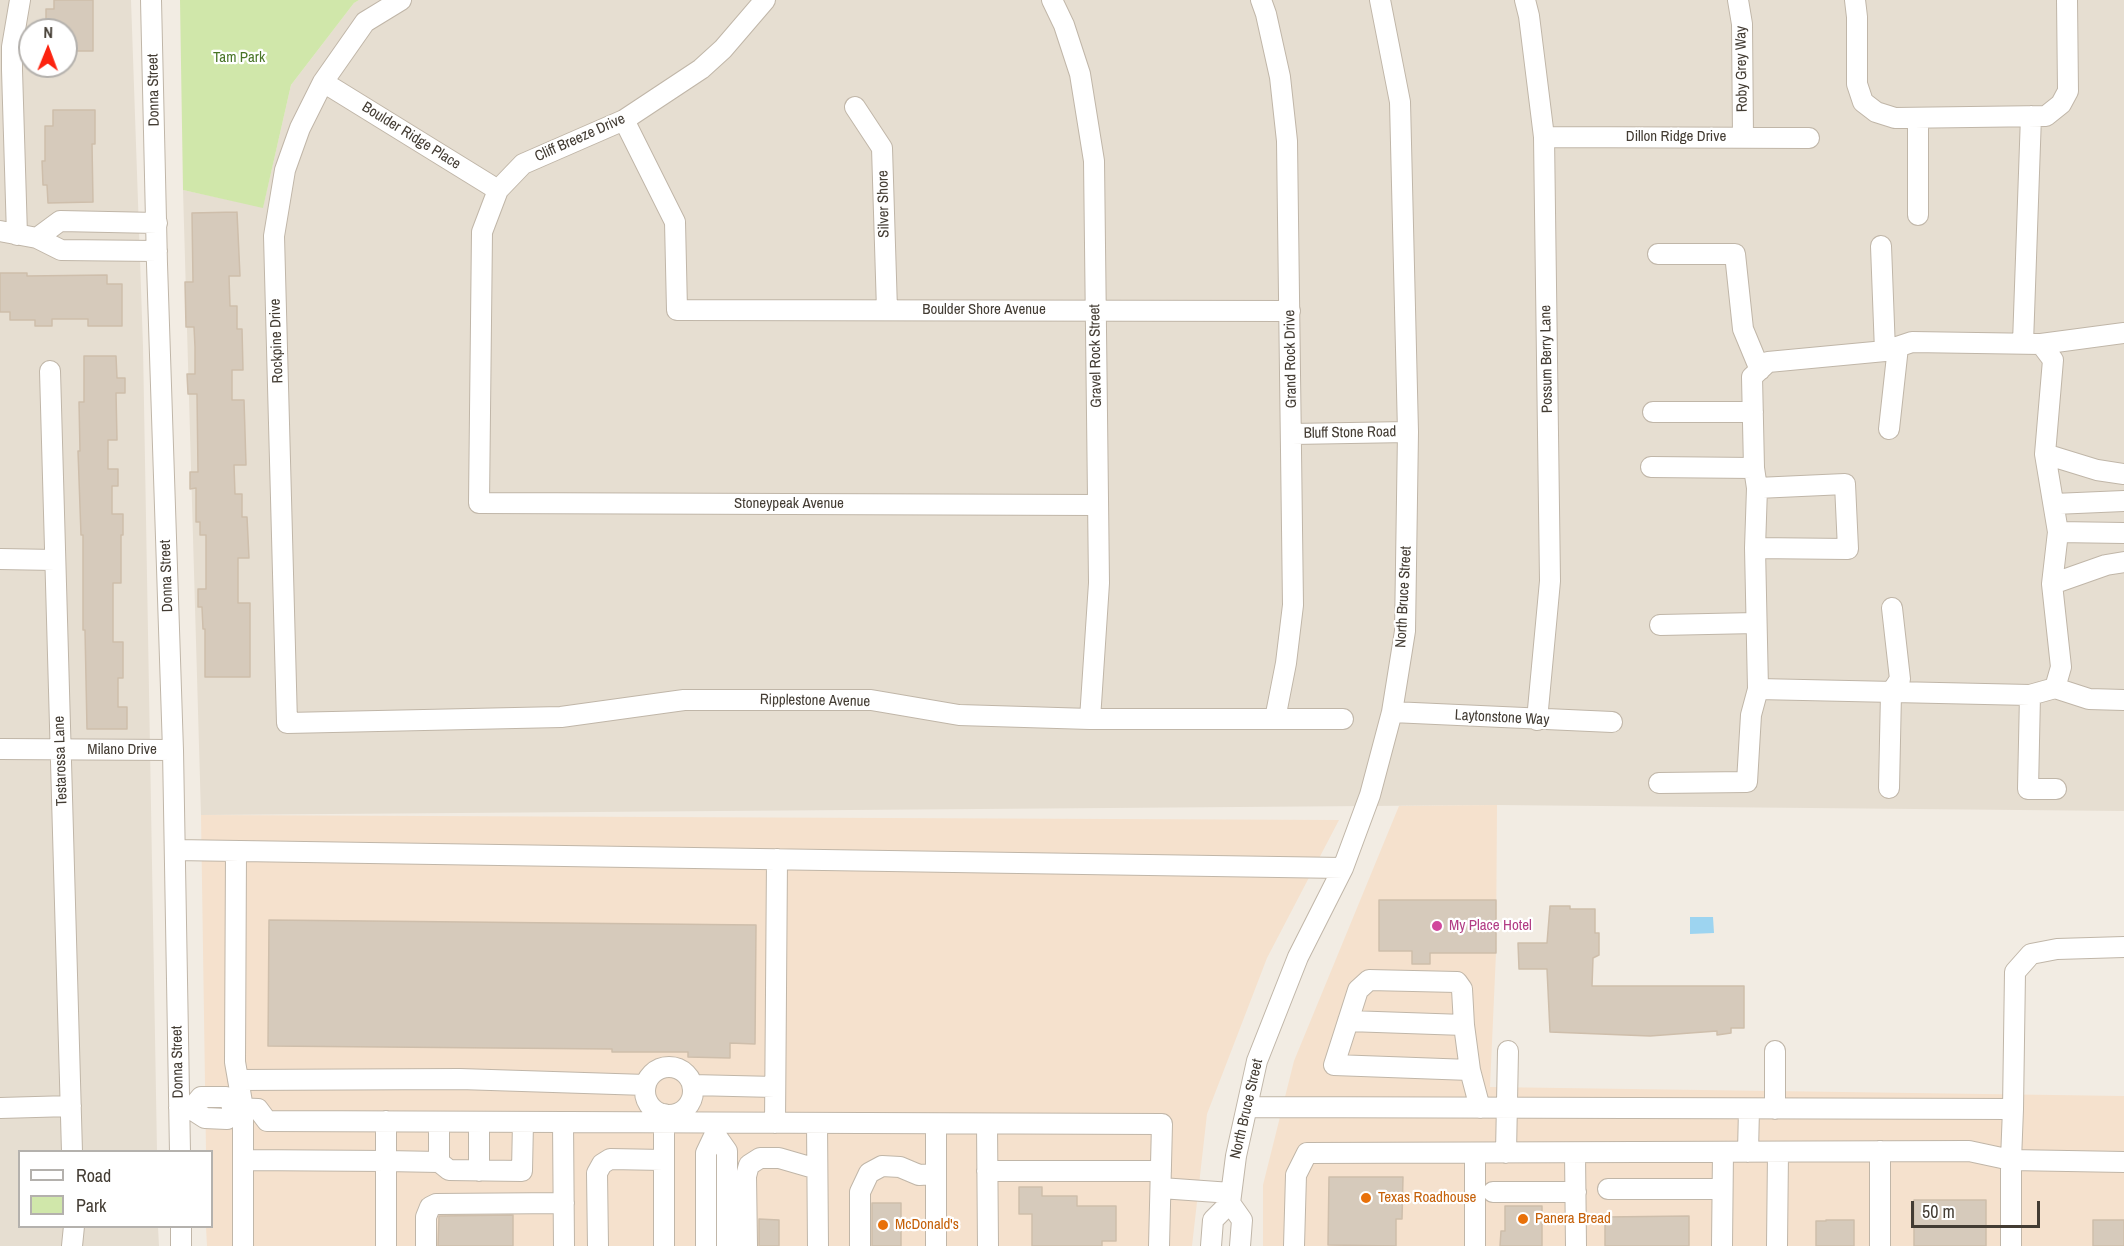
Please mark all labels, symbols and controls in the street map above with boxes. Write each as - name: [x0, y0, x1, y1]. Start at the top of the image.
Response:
- north arrow: [18, 18, 78, 78]
- text: N: [43, 21, 53, 43]
- street label: Roby Grey Way: [1732, 26, 1752, 112]
- park label: Tam Park: [213, 49, 265, 67]
- street label: Donna Street: [144, 54, 164, 126]
- street label: Boulder Ridge Place: [358, 98, 464, 174]
- street label: Cliff Breeze Drive: [532, 110, 628, 166]
- street label: Dillon Ridge Drive: [1626, 128, 1726, 146]
- street label: Silver Shore: [874, 170, 894, 238]
- street label: Rockpine Drive: [267, 298, 287, 384]
- street label: Boulder Shore Avenue: [922, 301, 1046, 319]
- street label: Gravel Rock Street: [1086, 304, 1106, 408]
- street label: Possum Berry Lane: [1537, 305, 1557, 413]
- street label: Grand Rock Drive: [1281, 310, 1301, 408]
- street label: Bluff Stone Road: [1303, 423, 1397, 443]
- street label: Stoneypeak Avenue: [734, 495, 844, 513]
- street label: Donna Street: [157, 539, 177, 613]
- street label: North Bruce Street: [1392, 546, 1416, 648]
- street label: Ripplestone Avenue: [760, 691, 870, 711]
- street label: Laytonstone Way: [1454, 707, 1550, 729]
- street label: Testarossa Lane: [50, 716, 72, 806]
- street label: Milano Drive: [87, 741, 157, 759]
- place label: My Place Hotel: [1449, 917, 1532, 935]
- marker: My Place Hotel: [1430, 919, 1444, 933]
- street label: Donna Street: [168, 1026, 188, 1098]
- street label: North Bruce Street: [1227, 1057, 1267, 1161]
- legend: [18, 1150, 213, 1228]
- text: Road: [76, 1163, 111, 1188]
- place label: Texas Roadhouse: [1378, 1189, 1476, 1207]
- scale bar: [1914, 1189, 2043, 1227]
- marker: Texas Roadhouse: [1359, 1191, 1373, 1205]
- text: Park: [76, 1193, 106, 1218]
- text: 50 m: [1922, 1199, 1955, 1224]
- place label: Panera Bread: [1535, 1210, 1611, 1228]
- marker: Panera Bread: [1516, 1212, 1530, 1226]
- place label: McDonald's: [895, 1216, 959, 1234]
- marker: McDonald's: [876, 1218, 890, 1232]

